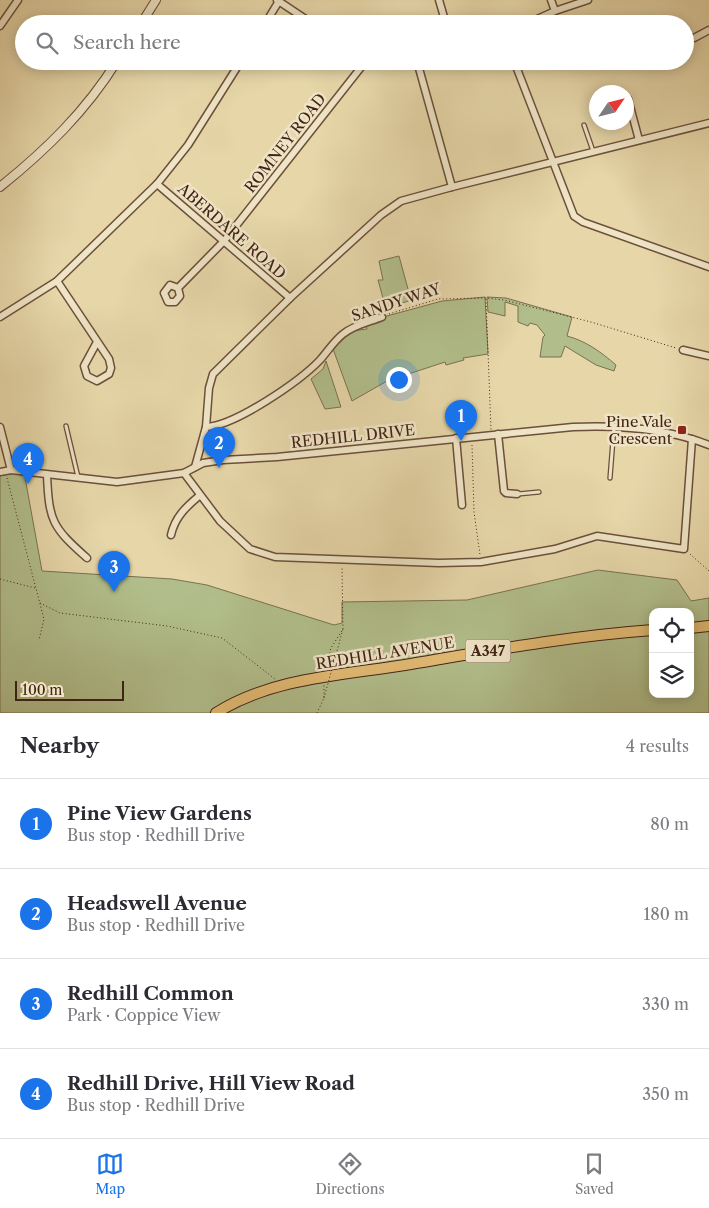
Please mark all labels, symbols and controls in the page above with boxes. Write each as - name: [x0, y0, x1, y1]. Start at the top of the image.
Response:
- search box: [15, 15, 694, 70]
- icon: search: [33, 29, 61, 57]
- text: Search here: [73, 31, 181, 54]
- north arrow: [589, 85, 634, 130]
- street label: ROMNEY ROAD: [240, 89, 330, 197]
- street label: ABERDARE ROAD: [173, 178, 290, 283]
- street label: SANDY WAY: [349, 278, 444, 325]
- your location: [386, 367, 412, 393]
- pin: 1: [445, 400, 477, 441]
- place label: Pine Vale Crescent: [606, 412, 673, 448]
- street label: REDHILL DRIVE: [290, 420, 416, 452]
- marker: Pine Vale Crescent: [676, 424, 688, 436]
- pin: 2: [203, 427, 235, 468]
- pin: 4: [12, 443, 44, 484]
- pin: 3: [98, 551, 130, 592]
- map controls: [649, 608, 694, 698]
- button: locate: [649, 608, 694, 653]
- street label: REDHILL AVENUE: [314, 633, 456, 673]
- road number: A347: [466, 640, 510, 662]
- button: layers: [649, 653, 694, 698]
- scale bar: [15, 678, 124, 701]
- text: 100 m: [22, 681, 62, 699]
- text: Nearby: [20, 733, 99, 758]
- text: 4 results: [626, 736, 689, 756]
- text: Pine View Gardens: [67, 802, 252, 825]
- text: 1: [32, 814, 40, 834]
- text: 80 m: [650, 814, 689, 834]
- text: Bus stop · Redhill Drive: [67, 825, 245, 845]
- text: Headswell Avenue: [67, 892, 247, 915]
- text: 2: [31, 904, 41, 924]
- text: 180 m: [643, 904, 689, 924]
- text: Bus stop · Redhill Drive: [67, 915, 245, 935]
- text: Redhill Common: [67, 982, 234, 1005]
- text: 3: [31, 994, 41, 1014]
- text: 330 m: [642, 994, 689, 1014]
- text: Park · Coppice View: [67, 1005, 221, 1025]
- text: Redhill Drive, Hill View Road: [67, 1072, 355, 1095]
- text: 4: [31, 1084, 41, 1104]
- text: 350 m: [642, 1084, 689, 1104]
- text: Bus stop · Redhill Drive: [67, 1095, 245, 1115]
- tab: Map: [95, 1150, 125, 1198]
- tab: Directions: [315, 1150, 385, 1198]
- tab: Saved: [575, 1150, 614, 1198]

